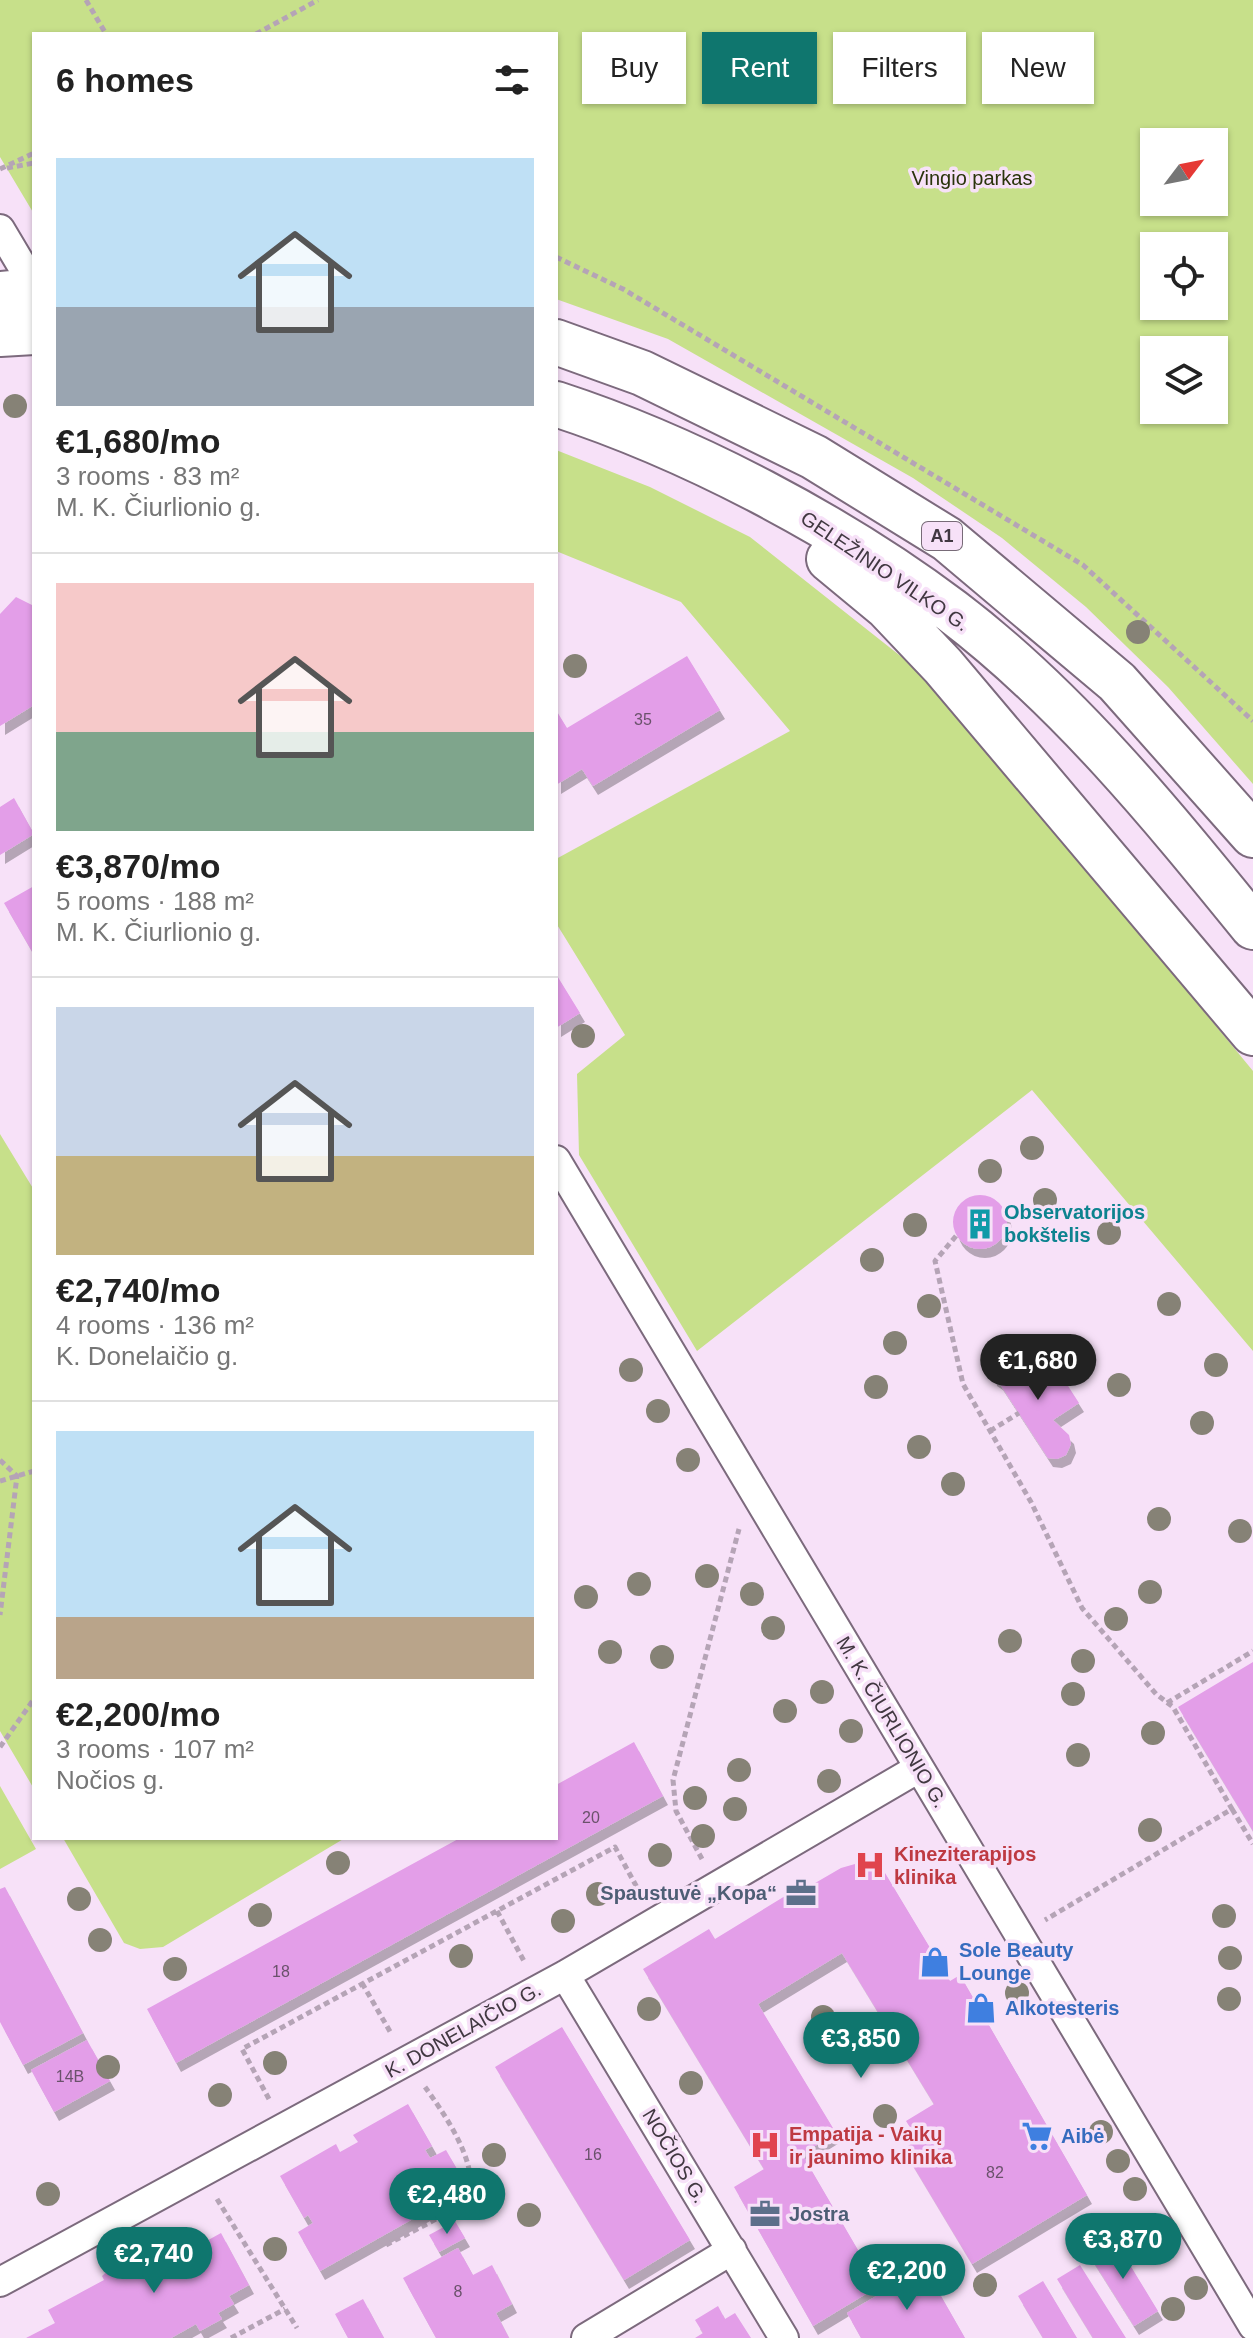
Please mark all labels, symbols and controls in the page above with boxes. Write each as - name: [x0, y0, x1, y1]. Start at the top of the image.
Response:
- chip: Buy: [582, 32, 686, 104]
- chip: Rent: [702, 32, 817, 104]
- chip: Filters: [833, 32, 966, 104]
- chip: New: [982, 32, 1094, 104]
- icon: filters: [490, 58, 534, 102]
- text: 6 homes: [56, 61, 194, 99]
- north arrow: [1140, 128, 1228, 216]
- map controls: [1140, 128, 1228, 424]
- park label: Vingio parkas: [912, 167, 1032, 189]
- icon: home: [223, 210, 367, 354]
- button: locate: [1140, 232, 1228, 320]
- button: layers: [1140, 336, 1228, 424]
- text: €1,680/mo: [56, 422, 220, 460]
- text: 3 rooms · 83 m²: [56, 461, 240, 491]
- text: M. K. Čiurlionio g.: [56, 492, 261, 522]
- street label: GELEŽINIO VILKO G.: [797, 507, 973, 635]
- road number: A1: [922, 522, 962, 550]
- icon: home: [223, 635, 367, 779]
- house number: 35: [634, 711, 652, 728]
- text: €3,870/mo: [56, 847, 220, 885]
- text: 5 rooms · 188 m²: [56, 886, 254, 916]
- text: M. K. Čiurlionio g.: [56, 917, 261, 947]
- icon: home: [223, 1059, 367, 1203]
- place label: Observatorijos bokštelis: [1004, 1201, 1145, 1246]
- building icon: Observatorijos bokštelis: [963, 1207, 997, 1241]
- text: €2,740/mo: [56, 1271, 220, 1309]
- text: 4 rooms · 136 m²: [56, 1310, 254, 1340]
- pin: €1,680: [973, 1334, 1103, 1402]
- text: K. Donelaičio g.: [56, 1341, 238, 1371]
- text: €1,680: [998, 1345, 1078, 1375]
- icon: home: [223, 1483, 367, 1627]
- street label: M. K. ČIURLIONIO G.: [832, 1633, 952, 1811]
- text: €2,200/mo: [56, 1695, 220, 1733]
- text: 3 rooms · 107 m²: [56, 1734, 254, 1764]
- text: Nočios g.: [56, 1765, 164, 1795]
- house number: 20: [582, 1809, 600, 1826]
- place label: Kineziterapijos klinika: [894, 1843, 1036, 1888]
- hospital icon: Kineziterapijos klinika: [853, 1848, 887, 1882]
- office icon: Spaustuvė „Kopa“: [784, 1876, 818, 1910]
- place label: Spaustuvė „Kopa“: [600, 1882, 777, 1904]
- place label: Sole Beauty Lounge: [959, 1939, 1074, 1984]
- shop icon: Sole Beauty Lounge: [918, 1945, 952, 1979]
- house number: 18: [272, 1963, 290, 1980]
- street label: K. DONELAIČIO G.: [381, 1978, 545, 2082]
- shop icon: Alkotesteris: [964, 1991, 998, 2025]
- place label: Alkotesteris: [1005, 1997, 1120, 2019]
- pin: €3,850: [796, 2012, 926, 2080]
- text: €3,850: [821, 2023, 901, 2053]
- house number: 14B: [56, 2068, 84, 2085]
- street label: NOČIOS G.: [638, 2105, 712, 2207]
- supermarket icon: Aibė: [1020, 2119, 1054, 2153]
- place label: Empatija - Vaikų ir jaunimo klinika: [789, 2123, 953, 2168]
- place label: Aibė: [1061, 2125, 1104, 2147]
- hospital icon: Empatija - Vaikų ir jaunimo klinika: [748, 2128, 782, 2162]
- house number: 16: [584, 2146, 602, 2163]
- house number: 82: [986, 2164, 1004, 2181]
- pin: €2,480: [382, 2168, 512, 2236]
- text: €2,480: [407, 2179, 487, 2209]
- office icon: Jostra: [748, 2197, 782, 2231]
- place label: Jostra: [789, 2203, 850, 2225]
- pin: €3,870: [1058, 2213, 1188, 2281]
- text: €3,870: [1083, 2224, 1163, 2254]
- pin: €2,740: [89, 2227, 219, 2295]
- text: €2,740: [114, 2238, 194, 2268]
- pin: €2,200: [842, 2244, 972, 2312]
- text: €2,200: [867, 2255, 947, 2285]
- house number: 8: [454, 2283, 463, 2300]

